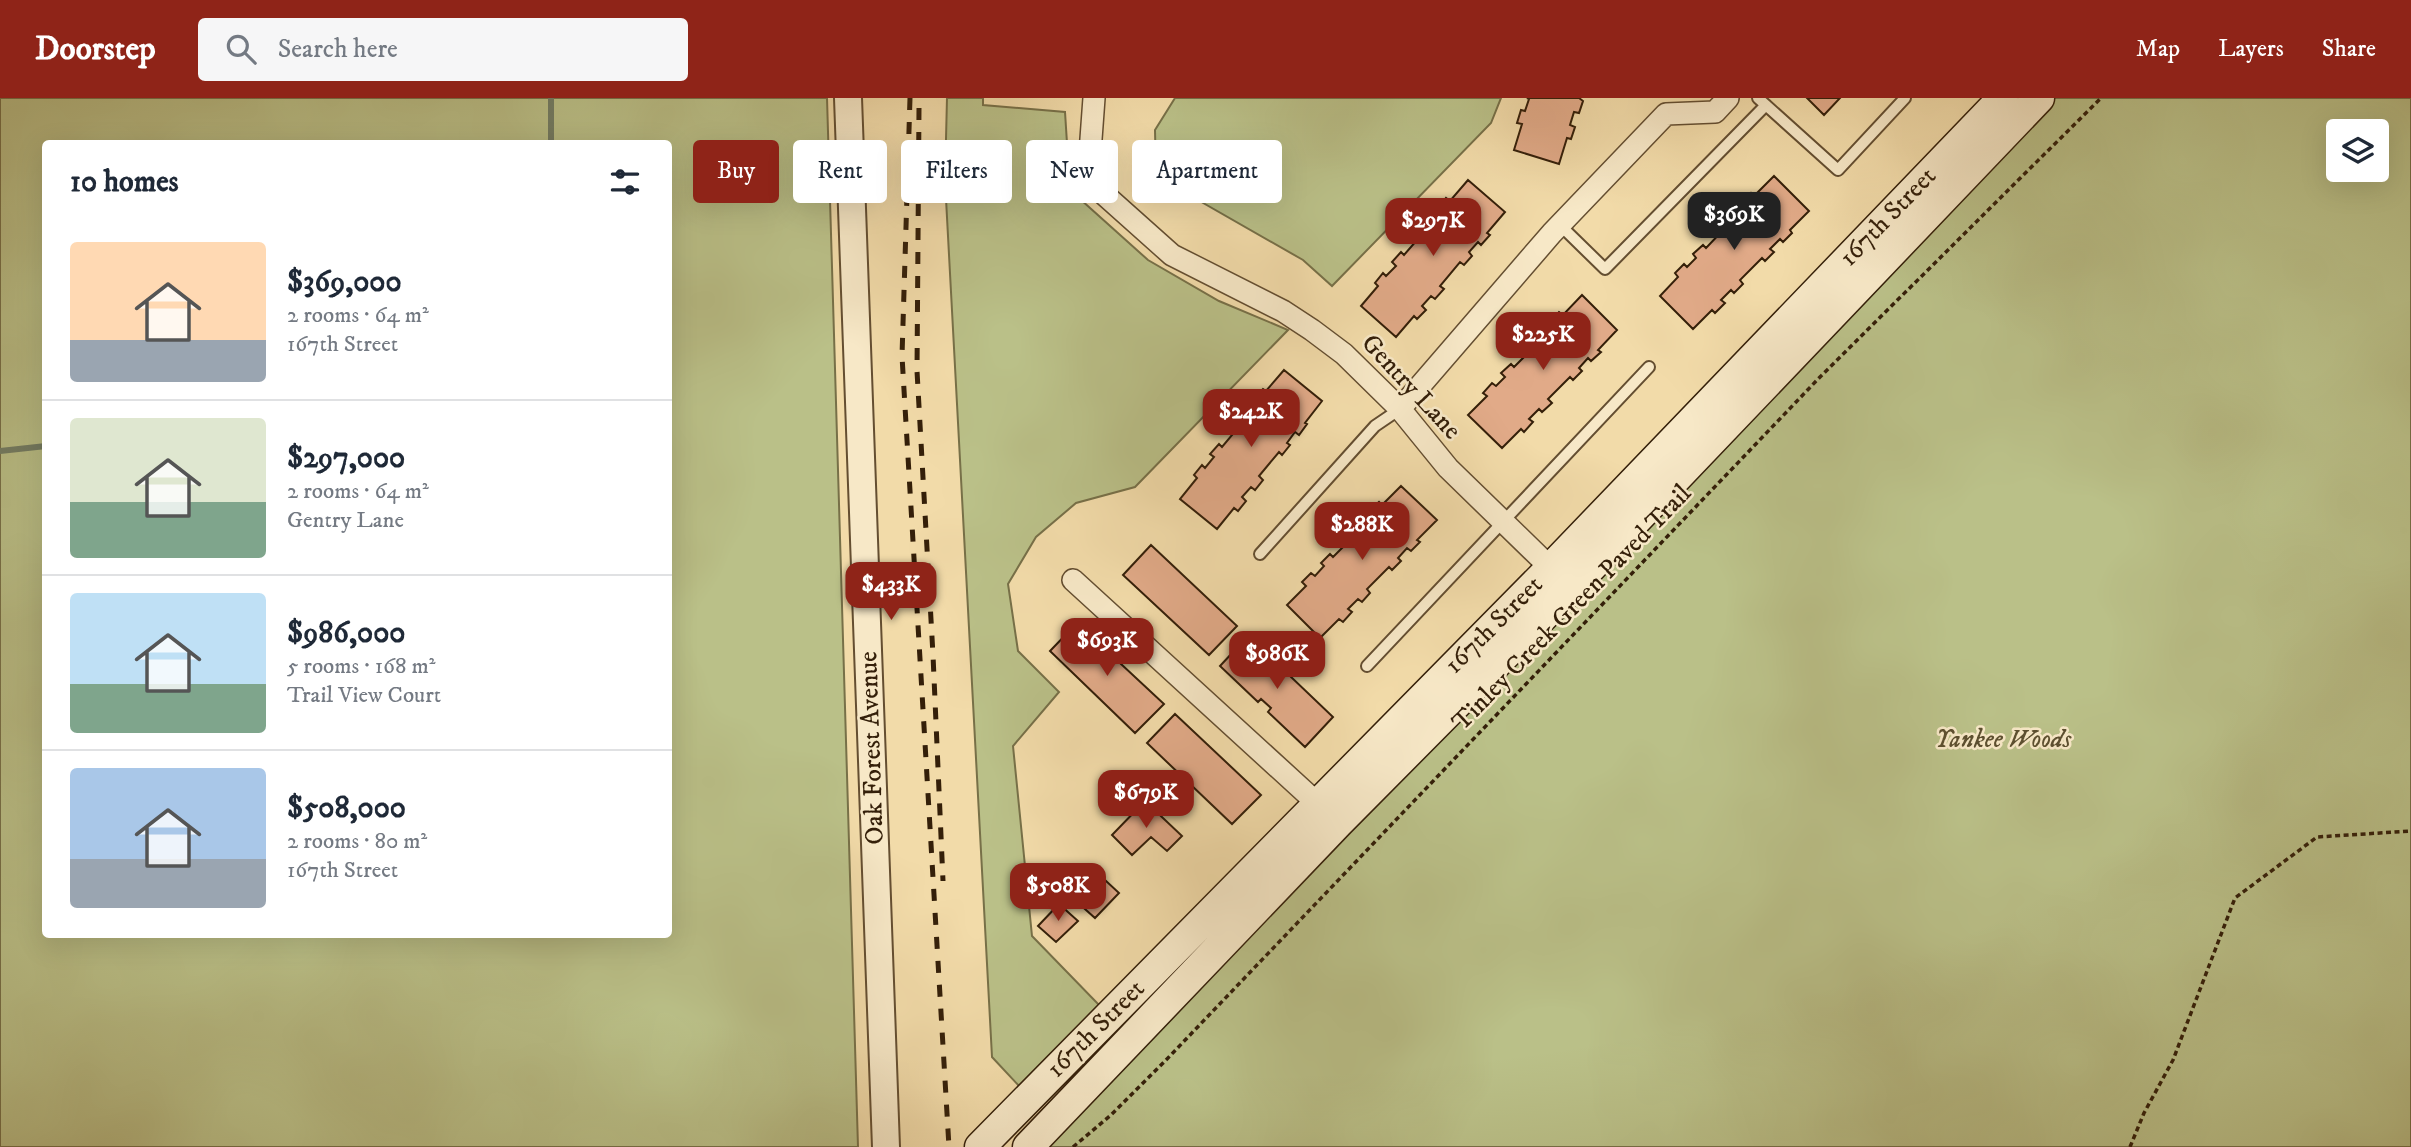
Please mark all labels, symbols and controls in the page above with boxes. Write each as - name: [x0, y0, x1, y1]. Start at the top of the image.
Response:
- search box: [198, 18, 688, 81]
- text: Doorstep: [35, 29, 156, 70]
- icon: search: [222, 30, 260, 68]
- text: Search here: [278, 33, 398, 66]
- text: Map: [2136, 34, 2180, 64]
- text: Layers: [2218, 34, 2284, 64]
- text: Share: [2322, 34, 2376, 64]
- map controls: [2326, 119, 2389, 182]
- button: layers: [2326, 119, 2389, 182]
- chip: Buy: [693, 140, 779, 203]
- chip: Rent: [793, 140, 887, 203]
- chip: Filters: [901, 140, 1012, 203]
- chip: New: [1026, 140, 1118, 203]
- chip: Apartment: [1132, 140, 1282, 203]
- street label: 167th Street: [1832, 160, 1944, 274]
- icon: filters: [606, 163, 644, 201]
- text: 10 homes: [70, 164, 179, 201]
- pin: $369K: [1685, 192, 1783, 252]
- pin: $297K: [1384, 198, 1482, 258]
- text: $369K: [1704, 200, 1764, 229]
- text: $297K: [1401, 206, 1465, 235]
- text: $369,000: [287, 264, 402, 301]
- icon: home: [126, 270, 210, 354]
- text: 2 rooms · 64 m²: [287, 301, 429, 330]
- pin: $225K: [1494, 313, 1592, 372]
- text: $225K: [1512, 320, 1574, 349]
- street label: Gentry Lane: [1354, 327, 1468, 447]
- text: 167th Street: [287, 330, 398, 359]
- pin: $242K: [1202, 390, 1300, 449]
- text: $242K: [1219, 397, 1283, 426]
- text: $297,000: [287, 440, 405, 477]
- icon: home: [126, 446, 210, 530]
- text: 2 rooms · 64 m²: [287, 477, 429, 506]
- street label: Tinley Creek Green Paved Trail: [1445, 477, 1699, 738]
- pin: $288K: [1313, 503, 1411, 562]
- text: Gentry Lane: [287, 506, 404, 535]
- text: $288K: [1330, 510, 1394, 539]
- pin: $433K: [842, 562, 940, 622]
- street label: 167th Street: [1438, 569, 1550, 681]
- text: $433K: [861, 570, 921, 599]
- text: $986,000: [287, 615, 405, 652]
- pin: $693K: [1058, 618, 1156, 678]
- icon: home: [126, 621, 210, 705]
- text: $693K: [1077, 626, 1137, 655]
- pin: $986K: [1228, 632, 1326, 691]
- text: $986K: [1245, 639, 1309, 668]
- street label: Oak Forest Avenue: [852, 651, 892, 845]
- text: 5 rooms · 168 m²: [287, 652, 435, 681]
- text: Trail View Court: [287, 681, 441, 710]
- park label: Yankee Woods: [1935, 723, 2072, 756]
- pin: $679K: [1097, 770, 1195, 830]
- text: $679K: [1114, 778, 1178, 807]
- text: $508,000: [287, 790, 406, 827]
- icon: home: [126, 796, 210, 880]
- text: 2 rooms · 80 m²: [287, 827, 427, 856]
- text: 167th Street: [287, 856, 398, 885]
- pin: $508K: [1009, 864, 1107, 923]
- text: $508K: [1026, 871, 1090, 900]
- street label: 167th Street: [1040, 973, 1152, 1085]

